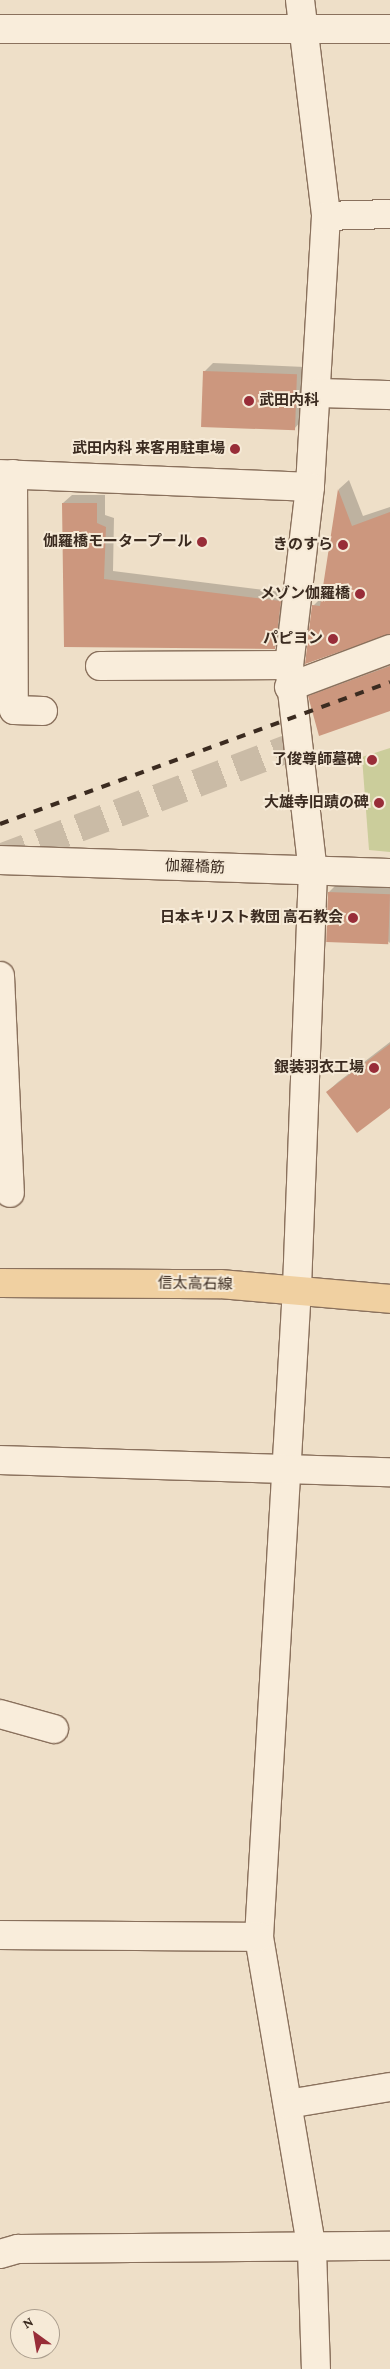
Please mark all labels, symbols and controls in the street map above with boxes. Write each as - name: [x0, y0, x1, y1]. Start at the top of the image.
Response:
- place label: 武田内科: [259, 392, 319, 410]
- marker: 武田内科: [243, 395, 255, 407]
- place label: 武田内科 来客用駐車場: [72, 440, 225, 458]
- marker: 武田内科 来客用駐車場: [229, 443, 241, 455]
- place label: 伽羅橋モータープール: [42, 533, 192, 551]
- marker: 伽羅橋モータープール: [196, 536, 208, 548]
- place label: きのすら: [273, 536, 333, 554]
- marker: きのすら: [337, 539, 349, 551]
- place label: メゾン伽羅橋: [260, 585, 350, 603]
- marker: メゾン伽羅橋: [354, 588, 366, 600]
- place label: パピヨン: [263, 630, 323, 648]
- marker: パピヨン: [327, 633, 339, 645]
- place label: 了俊尊師墓碑: [272, 751, 362, 769]
- marker: 了俊尊師墓碑: [366, 754, 378, 766]
- place label: 大雄寺旧蹟の碑: [264, 794, 369, 812]
- marker: 大雄寺旧蹟の碑: [373, 797, 385, 809]
- street label: 伽羅橋筋: [165, 857, 225, 877]
- place label: 日本キリスト教団 高石教会: [160, 909, 343, 927]
- marker: 日本キリスト教団 高石教会: [347, 912, 359, 924]
- place label: 銀装羽衣工場: [274, 1059, 364, 1077]
- marker: 銀装羽衣工場: [368, 1062, 380, 1074]
- street label: 信太高石線: [157, 1274, 233, 1294]
- north arrow: [10, 2309, 60, 2359]
- text: N: [19, 2313, 36, 2331]

